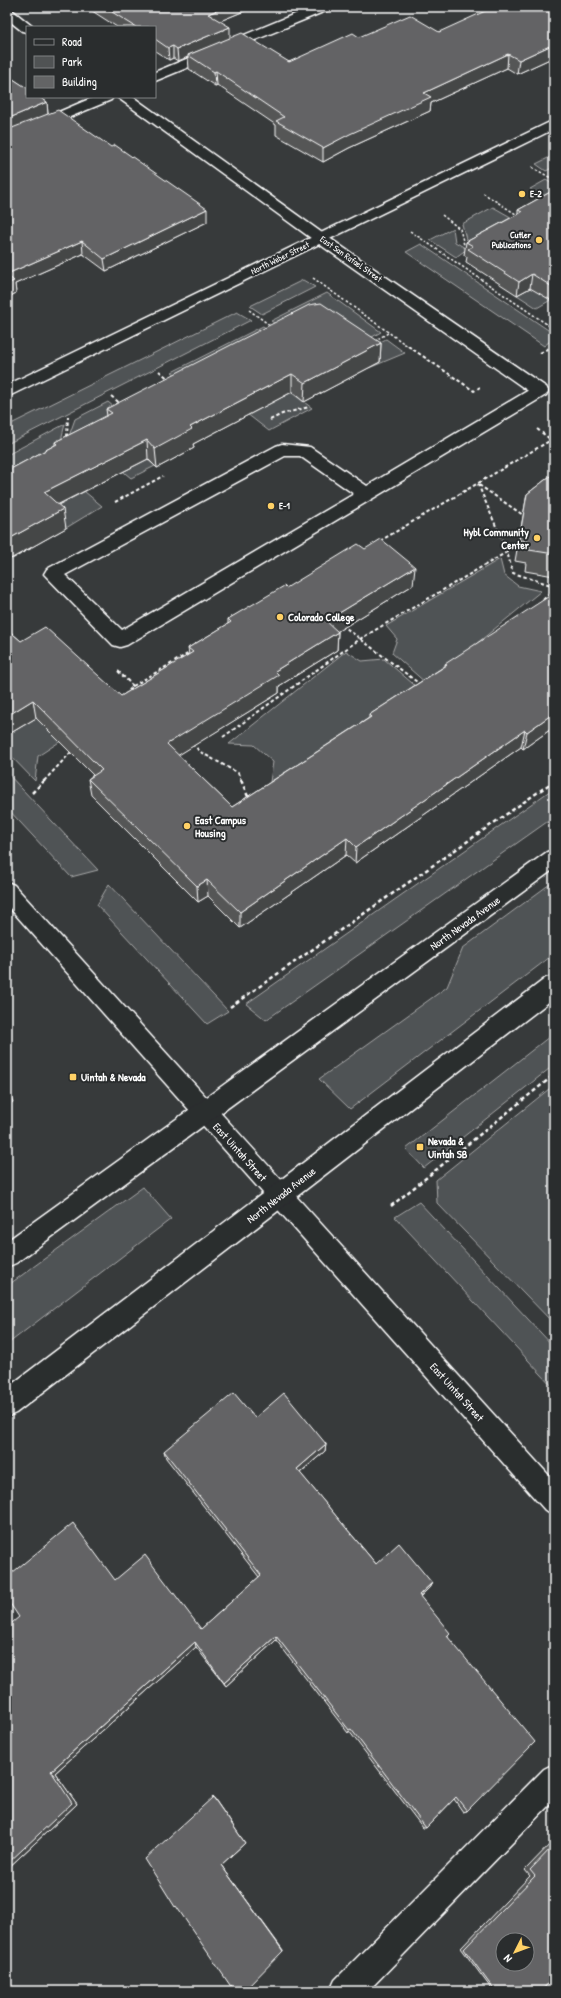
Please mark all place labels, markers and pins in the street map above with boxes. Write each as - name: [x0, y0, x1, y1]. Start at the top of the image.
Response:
- place label: E-2: [530, 188, 543, 200]
- marker: E-2: [517, 189, 527, 199]
- place label: Cutler Publications: [492, 229, 532, 251]
- marker: Cutler Publications: [534, 235, 544, 245]
- place label: E-1: [279, 500, 291, 512]
- marker: E-1: [266, 501, 276, 511]
- place label: Hybl Community Center: [464, 525, 530, 552]
- marker: Hybl Community Center: [532, 533, 542, 543]
- place label: Colorado College: [288, 610, 355, 625]
- marker: Colorado College: [275, 612, 285, 622]
- place label: East Campus Housing: [195, 813, 247, 841]
- marker: East Campus Housing: [182, 821, 192, 831]
- place label: Uintah & Nevada: [81, 1070, 146, 1084]
- marker: Uintah & Nevada: [68, 1072, 78, 1082]
- place label: Nevada & Uintah SB: [428, 1134, 468, 1161]
- marker: Nevada & Uintah SB: [415, 1142, 425, 1152]

